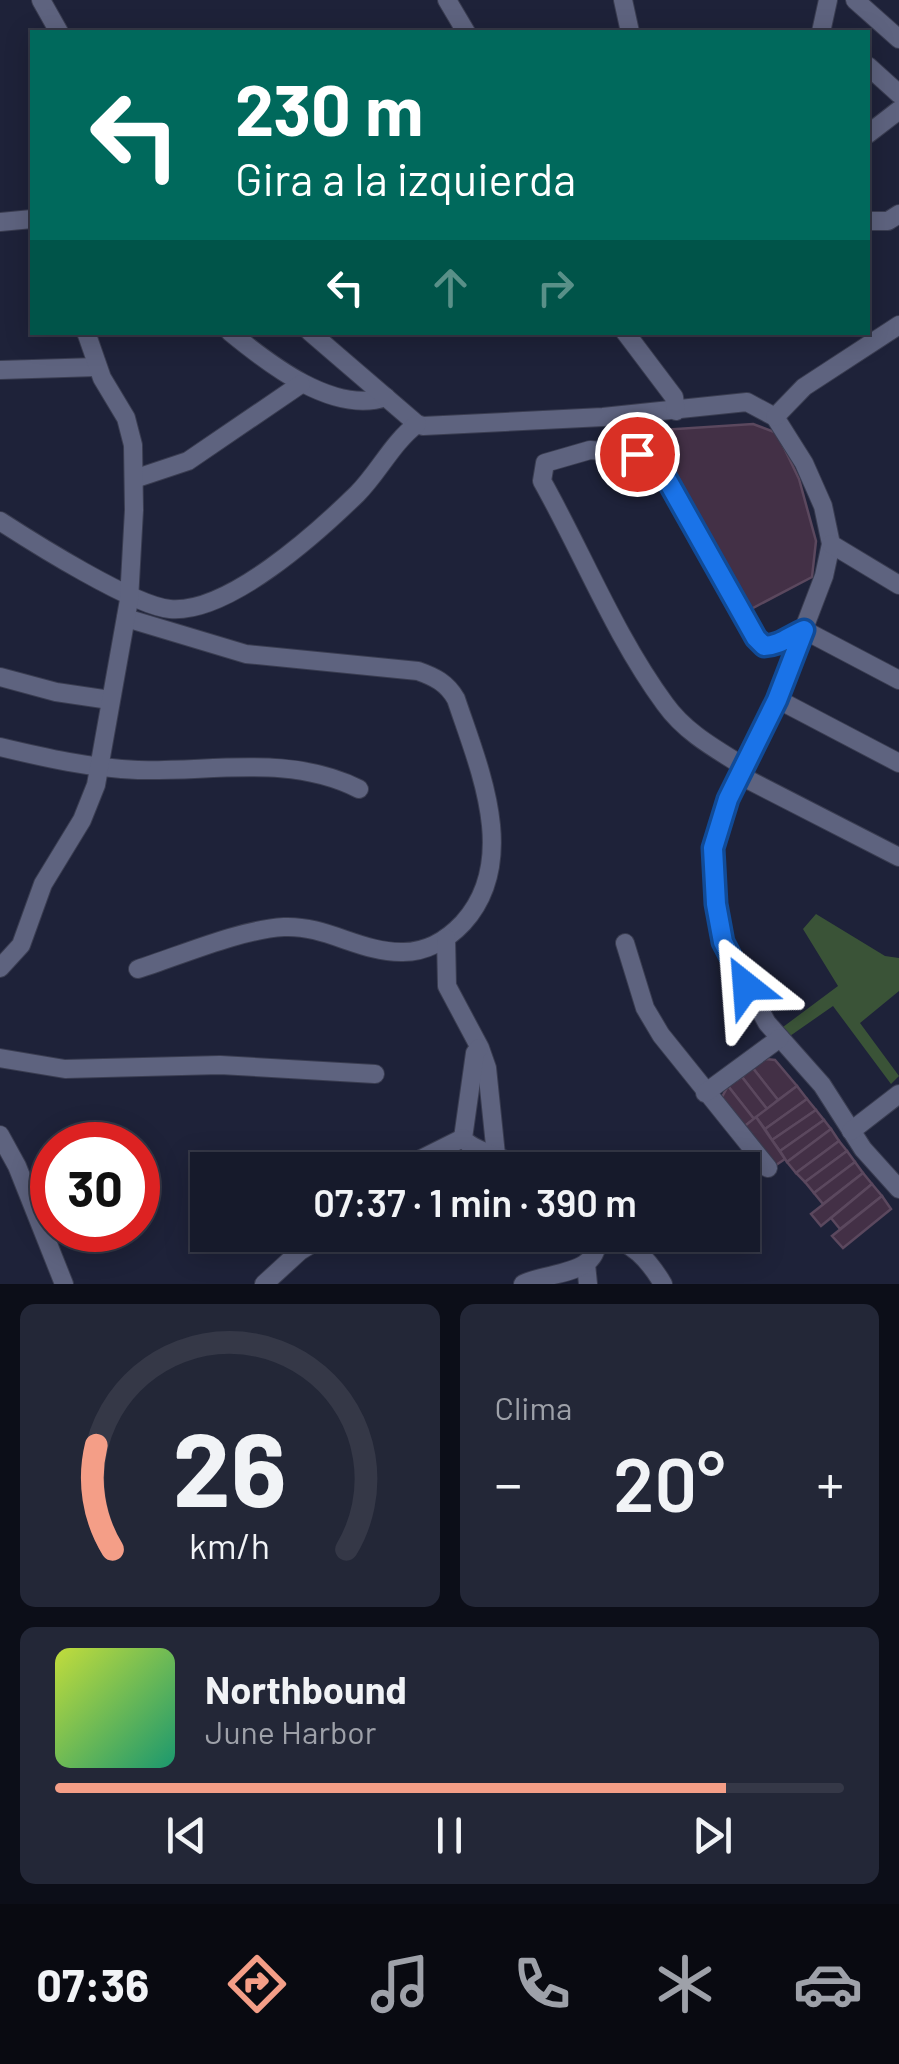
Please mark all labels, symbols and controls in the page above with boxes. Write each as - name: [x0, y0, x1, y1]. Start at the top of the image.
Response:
- text: 230 m: [235, 66, 423, 150]
- icon: left: [70, 70, 200, 200]
- text: Gira a la izquierda: [235, 151, 576, 205]
- icon: left: [318, 260, 373, 315]
- icon: ahead: [423, 260, 478, 315]
- icon: right: [528, 260, 583, 315]
- pin: [595, 412, 680, 497]
- icon: arrive: [610, 427, 665, 482]
- position arrow: [694, 934, 798, 1038]
- speed limit sign: 30: [30, 1122, 160, 1252]
- text: 07:37 · 1 min · 390 m: [313, 1179, 637, 1225]
- text: Clima: [495, 1388, 572, 1426]
- text: 26: [173, 1403, 287, 1528]
- text: 20°: [613, 1437, 725, 1527]
- text: −: [495, 1449, 522, 1515]
- text: +: [816, 1449, 844, 1515]
- text: km/h: [189, 1523, 270, 1566]
- text: Northbound: [205, 1666, 407, 1712]
- text: June Harbor: [205, 1712, 376, 1750]
- icon: previous: [159, 1808, 214, 1863]
- icon: pause: [422, 1808, 477, 1863]
- icon: next: [685, 1808, 740, 1863]
- icon: directions: [222, 1949, 292, 2019]
- icon: music: [365, 1949, 435, 2019]
- icon: phone: [507, 1949, 577, 2019]
- icon: climate: [650, 1949, 720, 2019]
- icon: car: [793, 1949, 863, 2019]
- text: 07:36: [36, 1957, 149, 2011]

